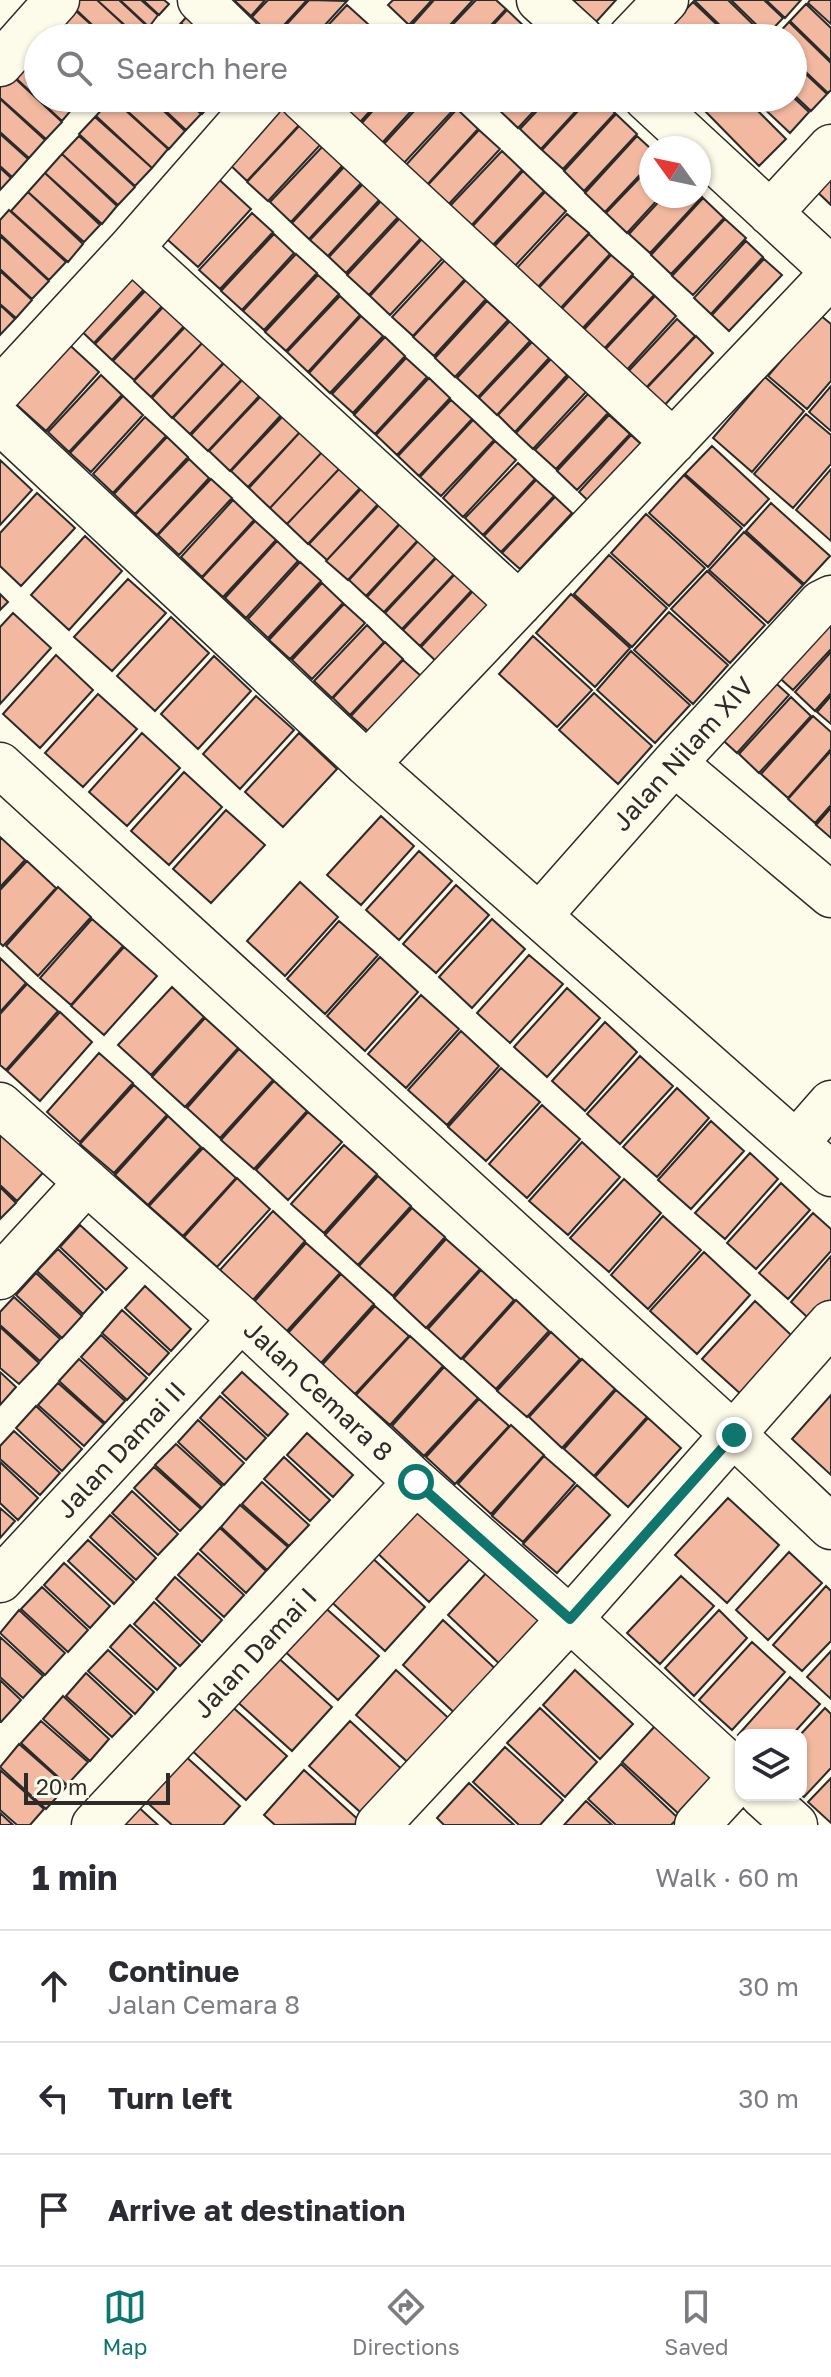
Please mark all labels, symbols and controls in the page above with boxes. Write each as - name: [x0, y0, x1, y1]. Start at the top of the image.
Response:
- search box: [24, 24, 807, 112]
- icon: search: [52, 46, 96, 90]
- text: Search here: [116, 50, 288, 86]
- north arrow: [639, 136, 711, 208]
- street label: Jalan Nilam XIV: [605, 670, 760, 837]
- street label: Jalan Cemara 8: [238, 1314, 399, 1467]
- street label: Jalan Damai II: [50, 1375, 192, 1524]
- route end: [716, 1417, 752, 1453]
- route start: [398, 1464, 434, 1500]
- street label: Jalan Damai I: [186, 1581, 323, 1724]
- map controls: [735, 1729, 807, 1801]
- button: layers: [735, 1729, 807, 1801]
- scale bar: [24, 1769, 170, 1805]
- text: 20 m: [36, 1773, 87, 1800]
- text: 1 min: [32, 1857, 118, 1897]
- text: Walk · 60 m: [655, 1862, 799, 1893]
- text: Continue: [108, 1953, 239, 1989]
- icon: ahead: [32, 1964, 76, 2008]
- text: 30 m: [738, 1971, 799, 2002]
- text: Jalan Cemara 8: [108, 1989, 300, 2020]
- icon: left: [32, 2076, 76, 2120]
- text: Turn left: [108, 2080, 233, 2116]
- text: 30 m: [738, 2083, 799, 2114]
- icon: arrive: [32, 2188, 76, 2232]
- text: Arrive at destination: [108, 2192, 405, 2228]
- tab: Map: [102, 2285, 147, 2360]
- tab: Directions: [352, 2285, 460, 2360]
- tab: Saved: [664, 2285, 729, 2360]

